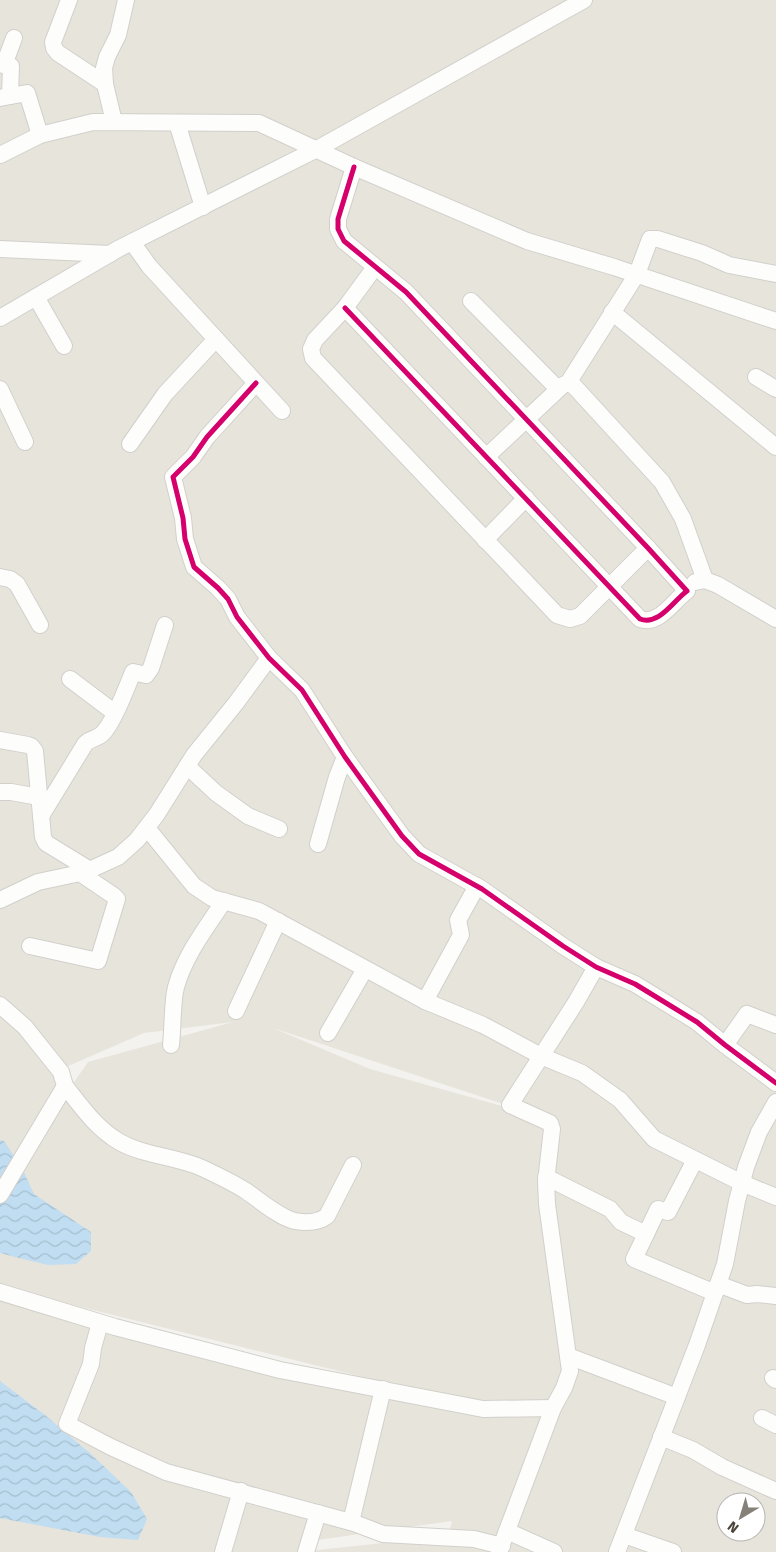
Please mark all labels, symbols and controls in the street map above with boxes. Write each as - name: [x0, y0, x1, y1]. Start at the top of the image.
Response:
- north arrow: [716, 1492, 766, 1542]
- text: N: [724, 1517, 742, 1536]

